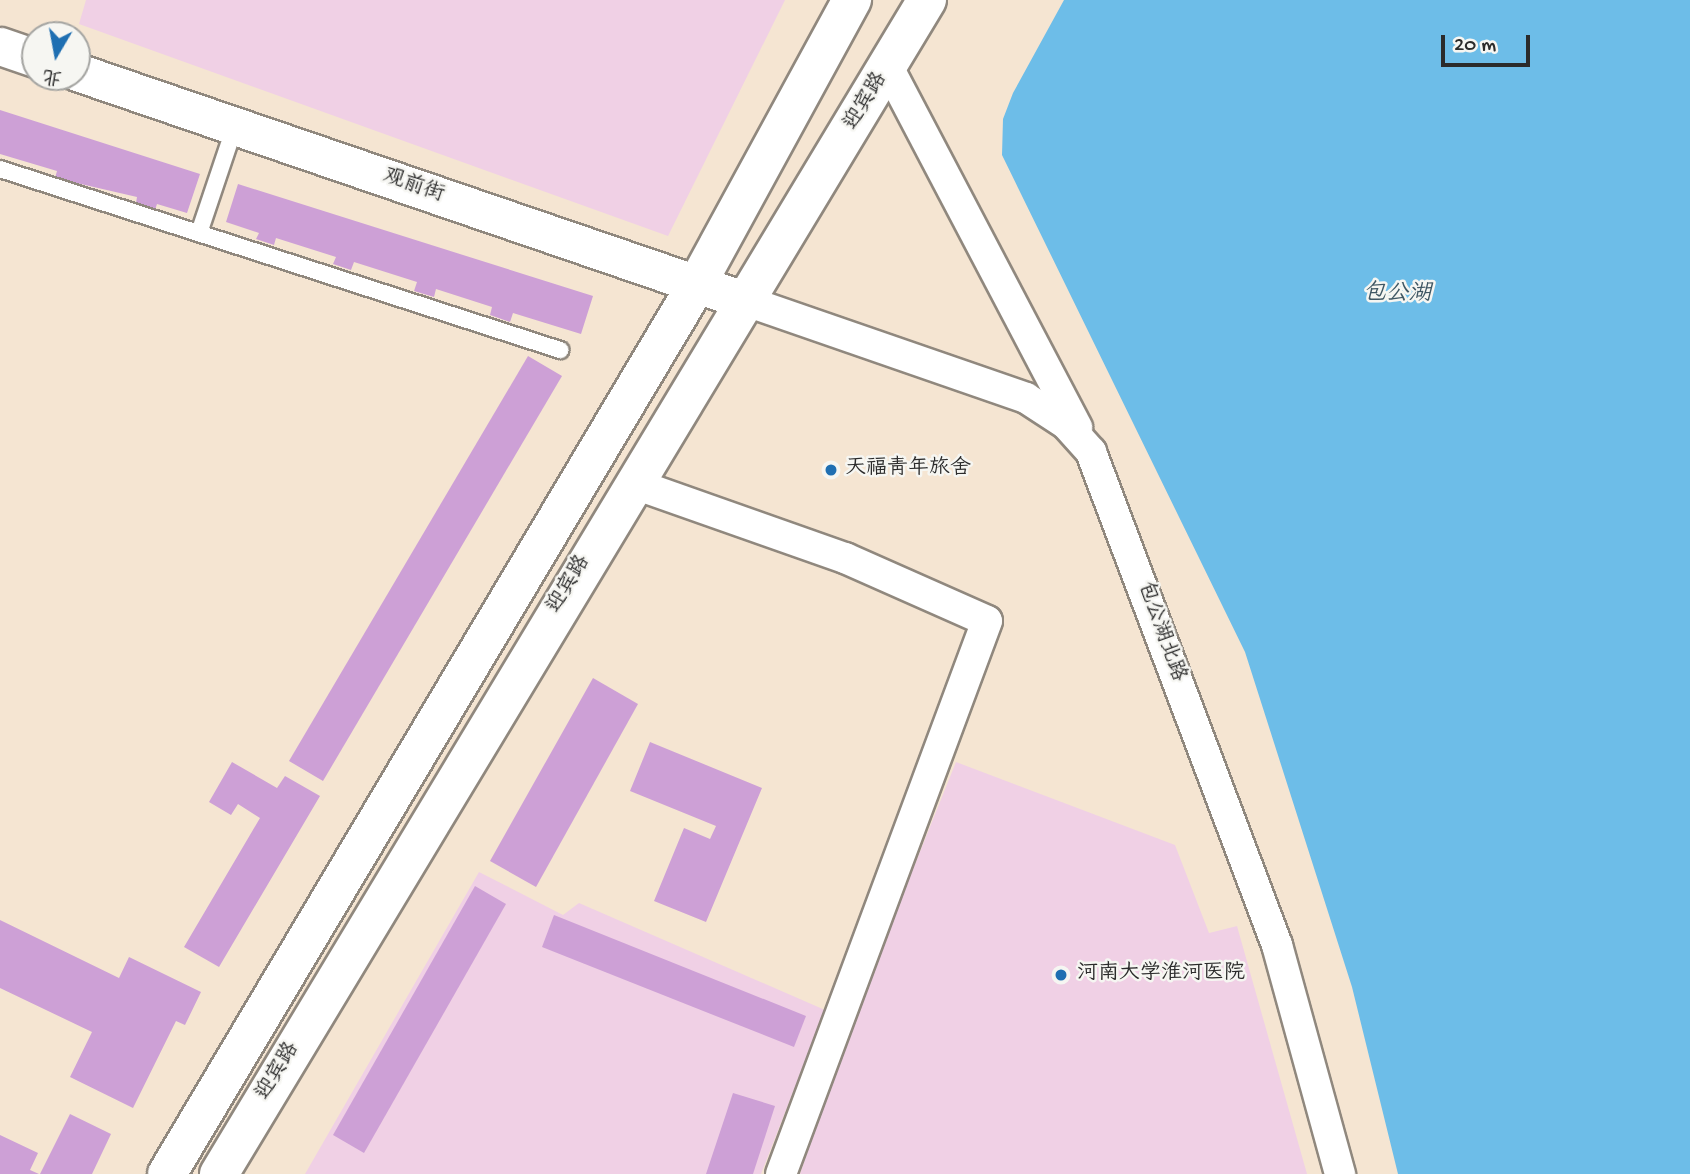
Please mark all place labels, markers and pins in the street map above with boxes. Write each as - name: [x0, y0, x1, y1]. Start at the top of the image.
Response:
- place label: 天福青年旅舍: [845, 457, 971, 483]
- marker: 天福青年旅舍: [823, 462, 839, 478]
- place label: 河南大学淮河医院: [1077, 962, 1245, 988]
- marker: 河南大学淮河医院: [1051, 965, 1071, 985]

